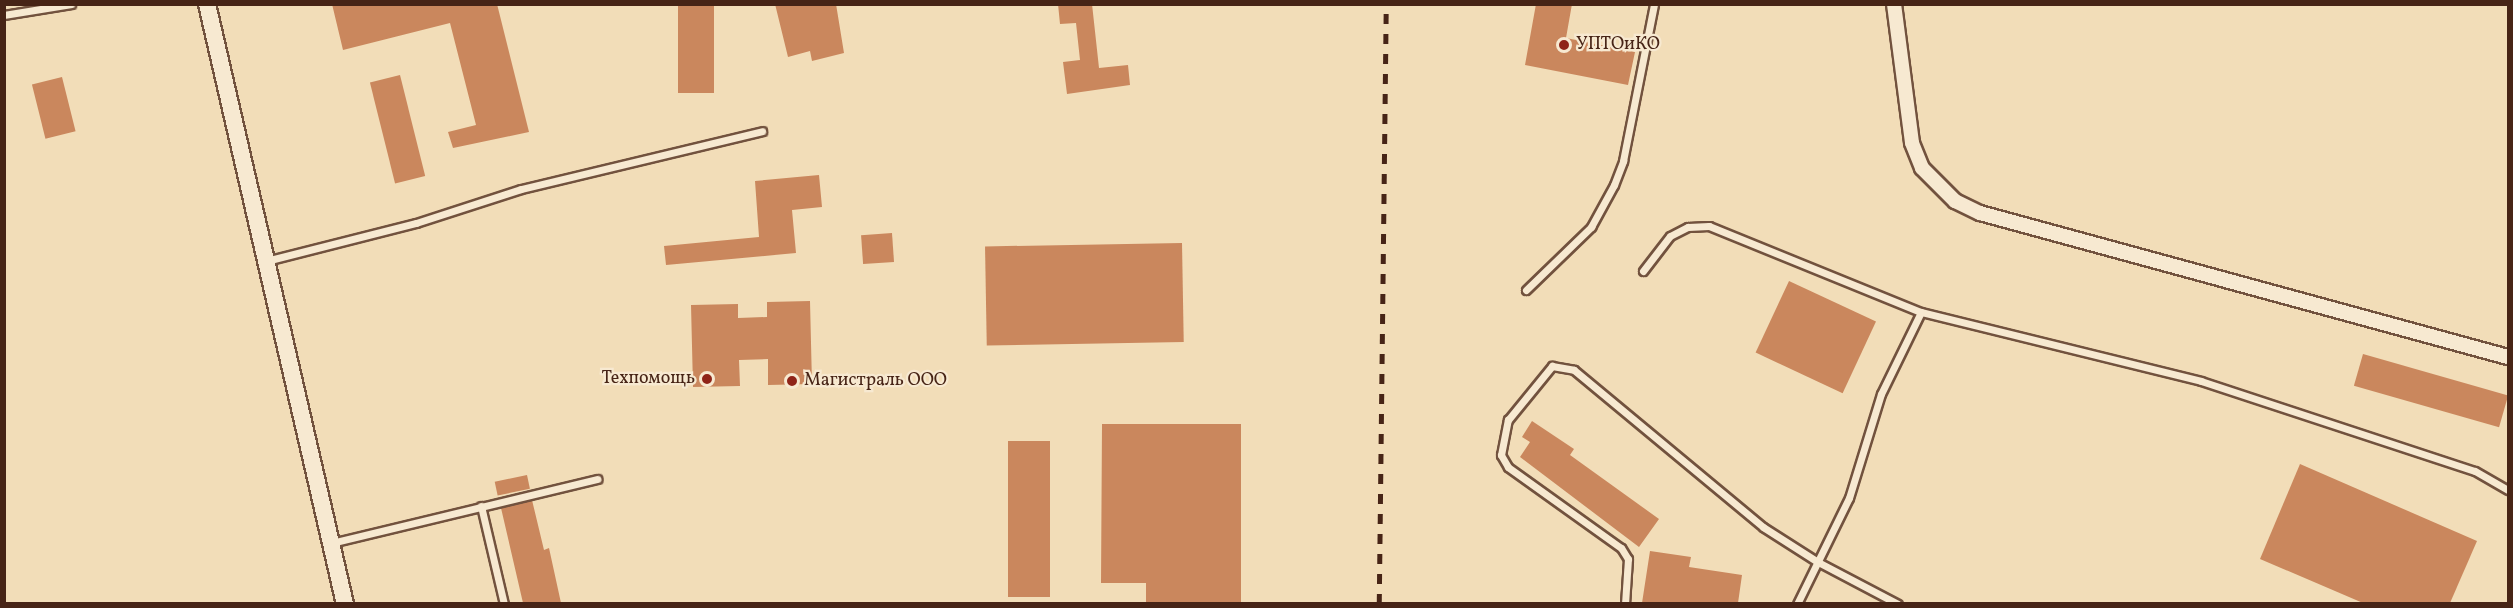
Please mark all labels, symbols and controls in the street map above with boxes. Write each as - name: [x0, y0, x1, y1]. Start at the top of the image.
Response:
- place label: УПТОиКО: [1576, 34, 1660, 56]
- marker: УПТОиКО: [1557, 38, 1571, 52]
- place label: Техпомощь: [601, 368, 695, 390]
- place label: Магистраль ООО: [804, 370, 947, 392]
- marker: Техпомощь: [700, 372, 714, 386]
- marker: Магистраль ООО: [785, 374, 799, 388]

